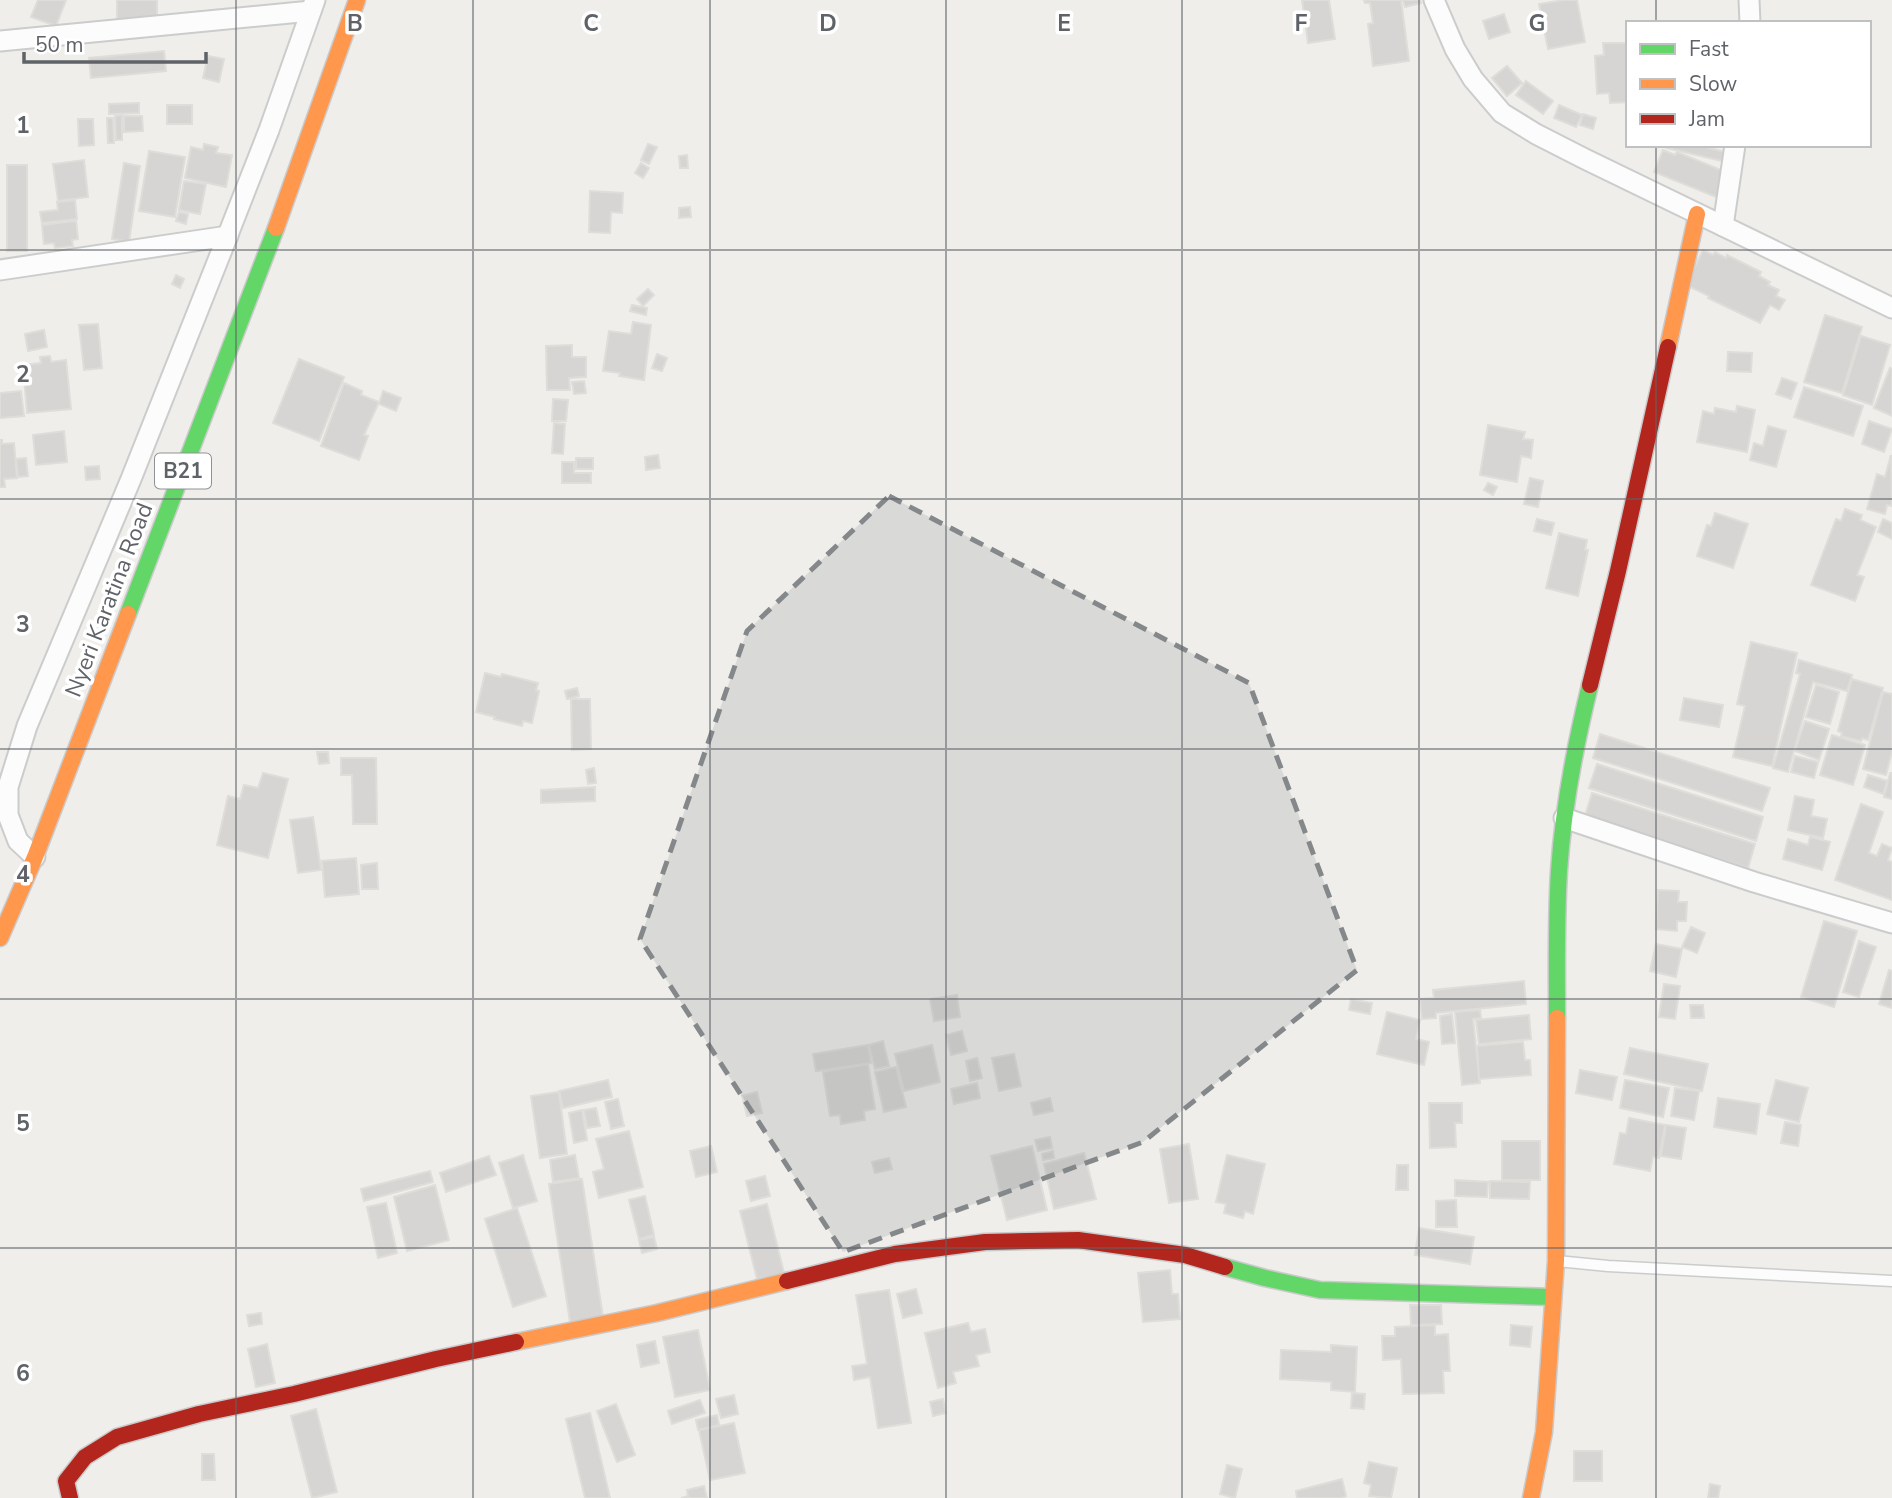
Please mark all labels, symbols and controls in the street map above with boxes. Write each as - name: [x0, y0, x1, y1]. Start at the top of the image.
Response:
- text: B: [347, 8, 363, 39]
- text: C: [583, 8, 599, 39]
- text: D: [819, 8, 837, 39]
- text: E: [1057, 8, 1071, 39]
- text: F: [1295, 8, 1308, 39]
- text: G: [1529, 8, 1545, 39]
- scale bar: [24, 21, 206, 65]
- legend: [1626, 21, 1871, 147]
- text: 50 m: [35, 31, 84, 59]
- text: Fast: [1689, 35, 1729, 63]
- text: Slow: [1689, 70, 1738, 98]
- text: Jam: [1688, 105, 1725, 133]
- text: 1: [16, 110, 30, 141]
- text: 2: [16, 359, 30, 390]
- road number: B21: [155, 454, 211, 489]
- street label: Nyeri Karatina Road: [58, 499, 160, 701]
- text: 3: [16, 609, 30, 640]
- text: 4: [16, 859, 30, 890]
- text: 5: [16, 1108, 30, 1139]
- text: 6: [16, 1358, 30, 1389]

